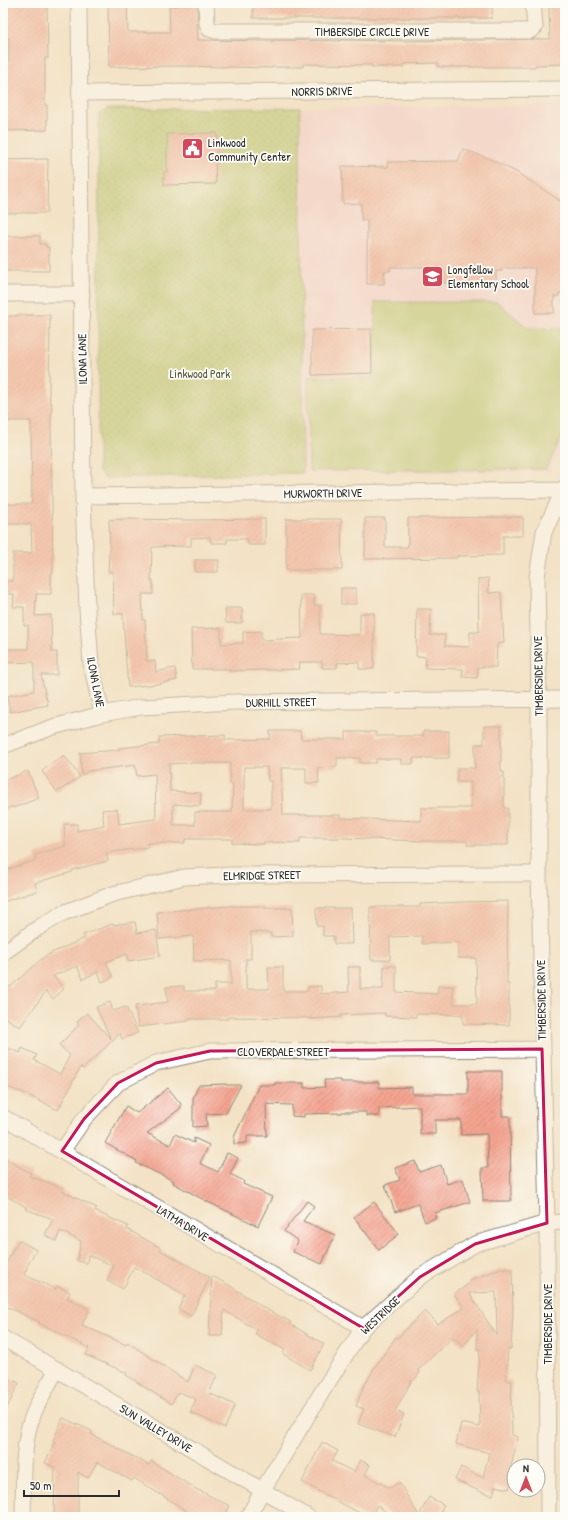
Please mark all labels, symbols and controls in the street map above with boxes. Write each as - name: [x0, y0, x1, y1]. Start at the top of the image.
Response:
- street label: TIMBERSIDE CIRCLE DRIVE: [315, 23, 430, 40]
- street label: NORRIS DRIVE: [291, 82, 353, 100]
- place label: Linkwood Community Center: [208, 134, 291, 165]
- public building icon: Linkwood Community Center: [179, 136, 205, 162]
- place label: Longfellow Elementary School: [448, 261, 530, 292]
- school or university icon: Longfellow Elementary School: [420, 263, 446, 289]
- street label: ILONA LANE: [73, 333, 91, 385]
- park label: Linkwood Park: [170, 365, 230, 382]
- street label: MURWORTH DRIVE: [283, 484, 363, 502]
- street label: TIMBERSIDE DRIVE: [529, 635, 547, 716]
- street label: ILONA LANE: [83, 655, 109, 709]
- street label: DURHILL STREET: [246, 693, 317, 711]
- street label: ELMRIDGE STREET: [223, 866, 301, 884]
- street label: TIMBERSIDE DRIVE: [532, 959, 550, 1040]
- street label: CLOVERDALE STREET: [237, 1043, 329, 1060]
- street label: LATMA DRIVE: [154, 1201, 213, 1246]
- street label: TIMBERSIDE DRIVE: [539, 1283, 556, 1364]
- street label: WESTRIDGE: [357, 1291, 404, 1338]
- street label: SUN VALLEY DRIVE: [116, 1400, 196, 1457]
- north arrow: [506, 1458, 546, 1498]
- text: N: [523, 1461, 529, 1475]
- scale bar: [24, 1472, 119, 1498]
- text: 50 m: [30, 1477, 51, 1494]

